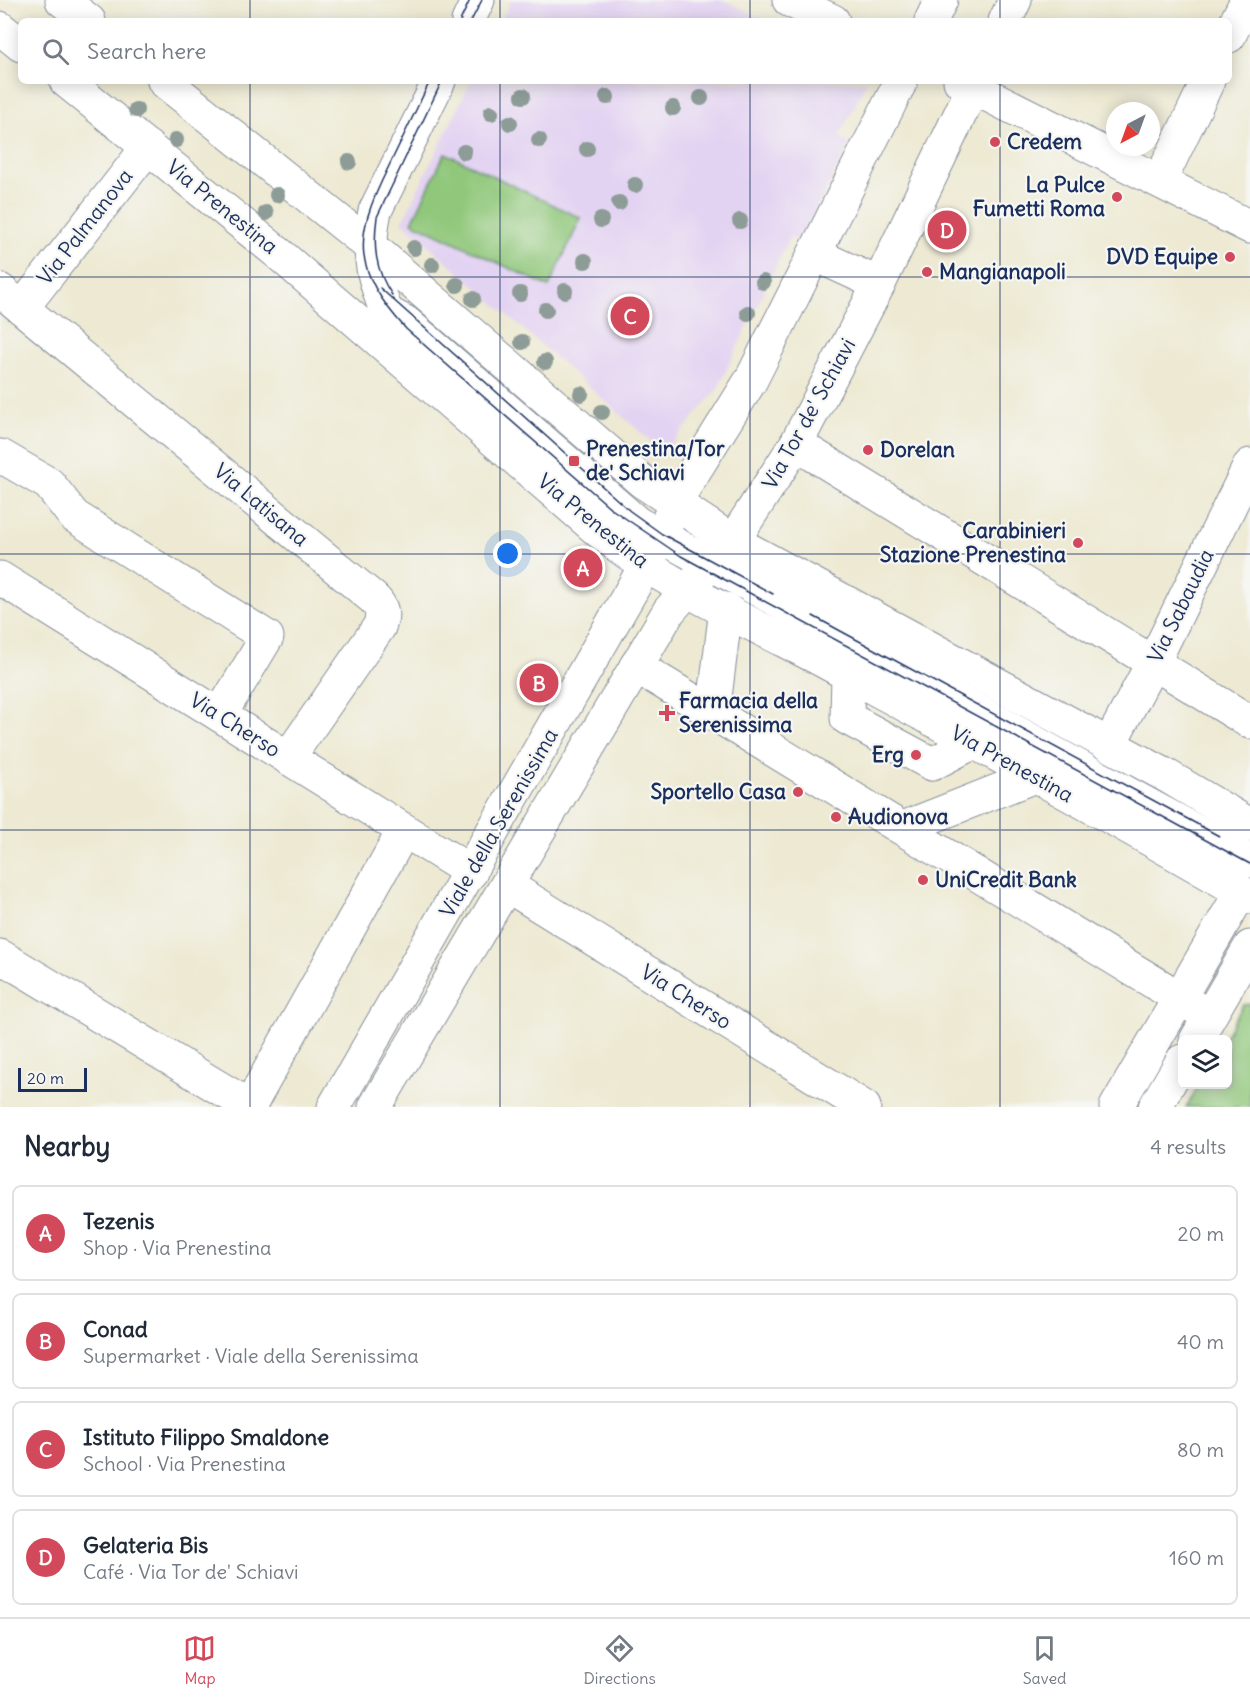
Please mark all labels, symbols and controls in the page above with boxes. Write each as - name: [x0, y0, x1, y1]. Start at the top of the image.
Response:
- search box: [18, 18, 1232, 84]
- icon: search: [39, 35, 72, 68]
- text: Search here: [87, 37, 206, 65]
- north arrow: [1106, 102, 1160, 156]
- place label: Credem: [1007, 128, 1083, 155]
- marker: Credem: [988, 135, 1002, 149]
- street label: Via Prenestina: [161, 153, 284, 260]
- street label: Via Palmanova: [31, 163, 138, 290]
- place label: La Pulce Fumetti Roma: [973, 171, 1105, 222]
- marker: La Pulce Fumetti Roma: [1110, 190, 1124, 204]
- pin: D: [928, 208, 966, 252]
- place label: DVD Equipe: [1106, 243, 1218, 270]
- marker: DVD Equipe: [1223, 250, 1237, 264]
- place label: Mangianapoli: [939, 258, 1066, 285]
- marker: Mangianapoli: [920, 265, 934, 279]
- pin: C: [610, 294, 650, 338]
- street label: Via Tor de' Schiavi: [756, 334, 861, 494]
- place label: Prenestina/Tor de' Schiavi: [586, 435, 725, 486]
- place label: Dorelan: [880, 436, 955, 463]
- marker: Dorelan: [861, 443, 875, 457]
- marker: Prenestina/Tor de' Schiavi: [567, 454, 581, 468]
- street label: Via Latisana: [208, 457, 314, 552]
- street label: Via Prenestina: [532, 467, 655, 574]
- place label: Carabinieri Stazione Prenestina: [880, 517, 1066, 568]
- marker: Carabinieri Stazione Prenestina: [1071, 536, 1085, 550]
- your location: [493, 539, 522, 568]
- street label: Via Sabaudia: [1141, 544, 1220, 667]
- pin: A: [564, 546, 602, 590]
- pin: B: [520, 660, 558, 706]
- street label: Via Cherso: [185, 686, 286, 763]
- place label: Farmacia della Serenissima: [679, 687, 818, 738]
- marker: Farmacia della Serenissima: [660, 706, 674, 720]
- street label: Via Prenestina: [946, 719, 1078, 808]
- street label: Viale della Serenissima: [433, 723, 564, 922]
- place label: Erg: [872, 741, 904, 768]
- marker: Erg: [909, 748, 923, 762]
- place label: Sportello Casa: [650, 778, 786, 805]
- marker: Sportello Casa: [791, 785, 805, 799]
- place label: Audionova: [848, 803, 949, 830]
- marker: Audionova: [829, 810, 843, 824]
- place label: UniCredit Bank: [935, 866, 1077, 893]
- marker: UniCredit Bank: [916, 873, 930, 887]
- street label: Via Cherso: [636, 958, 737, 1035]
- map controls: [1178, 1035, 1232, 1089]
- button: layers: [1178, 1035, 1232, 1089]
- scale bar: [18, 1065, 87, 1092]
- text: 20 m: [27, 1068, 64, 1088]
- text: Nearby: [24, 1130, 110, 1163]
- text: 4 results: [1150, 1134, 1226, 1159]
- text: Tezenis: [83, 1207, 154, 1235]
- text: A: [39, 1221, 52, 1246]
- text: 20 m: [1178, 1221, 1224, 1246]
- text: Shop · Via Prenestina: [83, 1235, 271, 1260]
- text: Conad: [83, 1315, 148, 1343]
- text: B: [39, 1329, 52, 1354]
- text: 40 m: [1177, 1329, 1224, 1354]
- text: Supermarket · Viale della Serenissima: [83, 1343, 419, 1368]
- text: Istituto Filippo Smaldone: [83, 1423, 329, 1451]
- text: C: [39, 1437, 52, 1462]
- text: 80 m: [1177, 1437, 1224, 1462]
- text: School · Via Prenestina: [83, 1451, 286, 1476]
- text: Gelateria Bis: [83, 1531, 208, 1559]
- text: D: [38, 1545, 53, 1570]
- text: 160 m: [1169, 1545, 1224, 1570]
- text: Café · Via Tor de' Schiavi: [83, 1559, 299, 1584]
- tab: Map: [183, 1632, 216, 1688]
- tab: Directions: [583, 1632, 656, 1688]
- tab: Saved: [1023, 1632, 1067, 1688]

